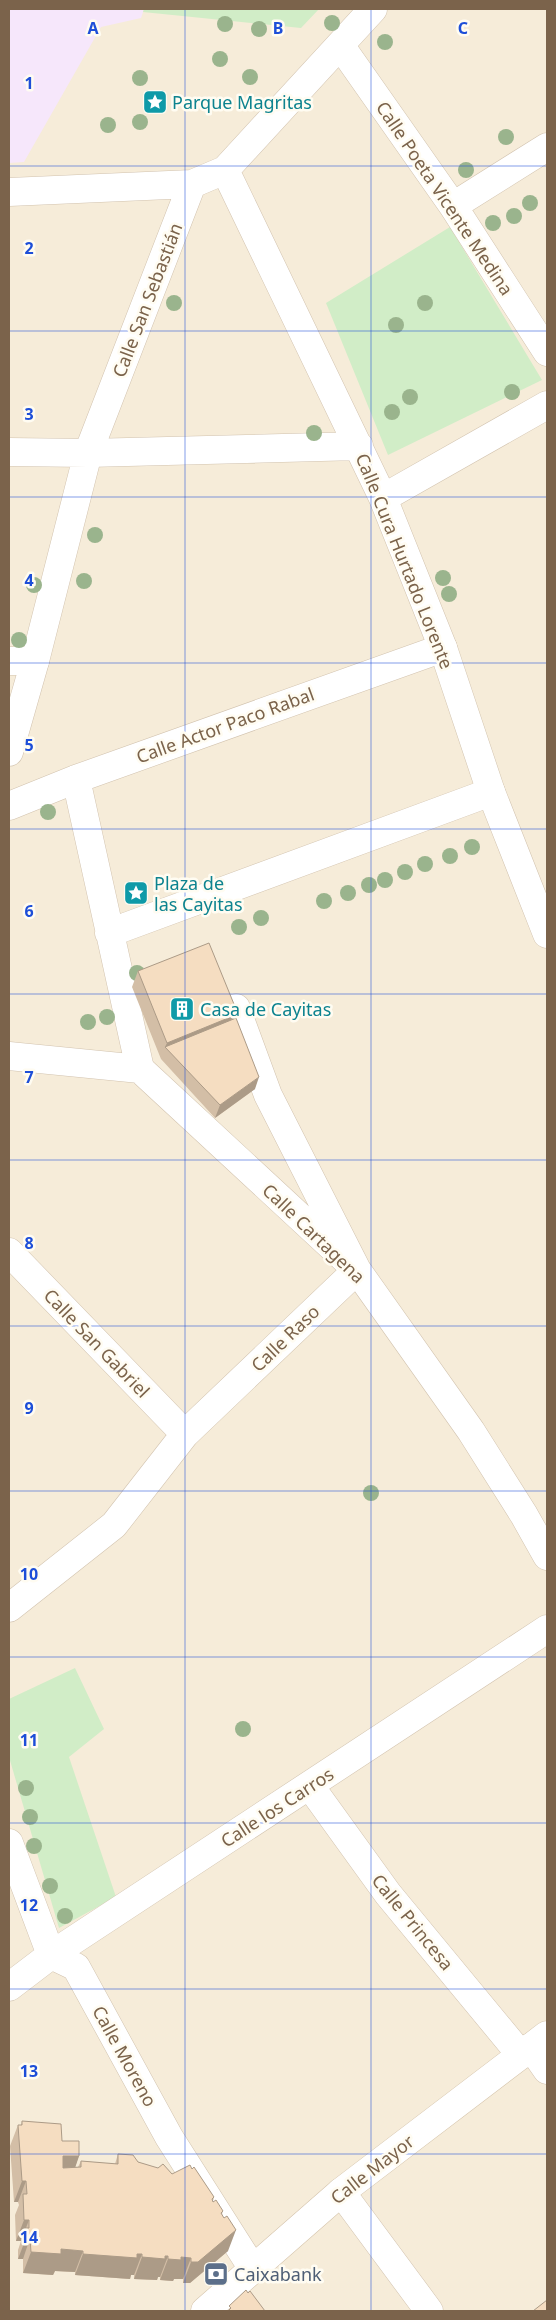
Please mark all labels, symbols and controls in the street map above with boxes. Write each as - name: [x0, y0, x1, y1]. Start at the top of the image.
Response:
- text: A: [87, 17, 99, 39]
- text: B: [273, 17, 283, 39]
- text: C: [458, 17, 468, 39]
- text: 1: [24, 72, 34, 94]
- place icon: Parque Magritas: [142, 89, 168, 115]
- place label: Parque Magritas: [172, 90, 312, 114]
- street label: Calle Poeta Vicente Medina: [371, 96, 519, 300]
- street label: Calle San Sebastián: [106, 219, 188, 381]
- text: 2: [24, 237, 34, 259]
- text: 3: [24, 403, 34, 425]
- street label: Calle Cura Hurtado Lorente: [351, 450, 459, 672]
- text: 4: [24, 569, 34, 591]
- street label: Calle Actor Paco Rabal: [133, 682, 317, 768]
- text: 5: [24, 734, 34, 756]
- place label: Plaza de las Cayitas: [154, 871, 243, 916]
- place icon: Plaza de las Cayitas: [123, 880, 149, 906]
- text: 6: [24, 900, 34, 922]
- building icon: Casa de Cayitas: [169, 996, 195, 1022]
- place label: Casa de Cayitas: [200, 997, 331, 1021]
- text: 7: [24, 1066, 34, 1088]
- street label: Calle Cartagena: [258, 1178, 370, 1288]
- text: 8: [24, 1232, 34, 1254]
- street label: Calle San Gabriel: [39, 1283, 155, 1403]
- street label: Calle Raso: [246, 1299, 324, 1377]
- text: 9: [24, 1397, 34, 1419]
- text: 10: [20, 1563, 38, 1585]
- text: 11: [20, 1729, 38, 1751]
- street label: Calle los Carros: [216, 1762, 338, 1852]
- street label: Calle Princesa: [367, 1869, 459, 1975]
- text: 12: [20, 1894, 38, 1916]
- street label: Calle Moreno: [87, 2001, 163, 2111]
- text: 13: [20, 2060, 38, 2082]
- street label: Calle Mayor: [325, 2129, 419, 2209]
- text: 14: [20, 2226, 38, 2248]
- bank icon: Caixabank: [203, 2261, 229, 2287]
- place label: Caixabank: [234, 2262, 322, 2286]

